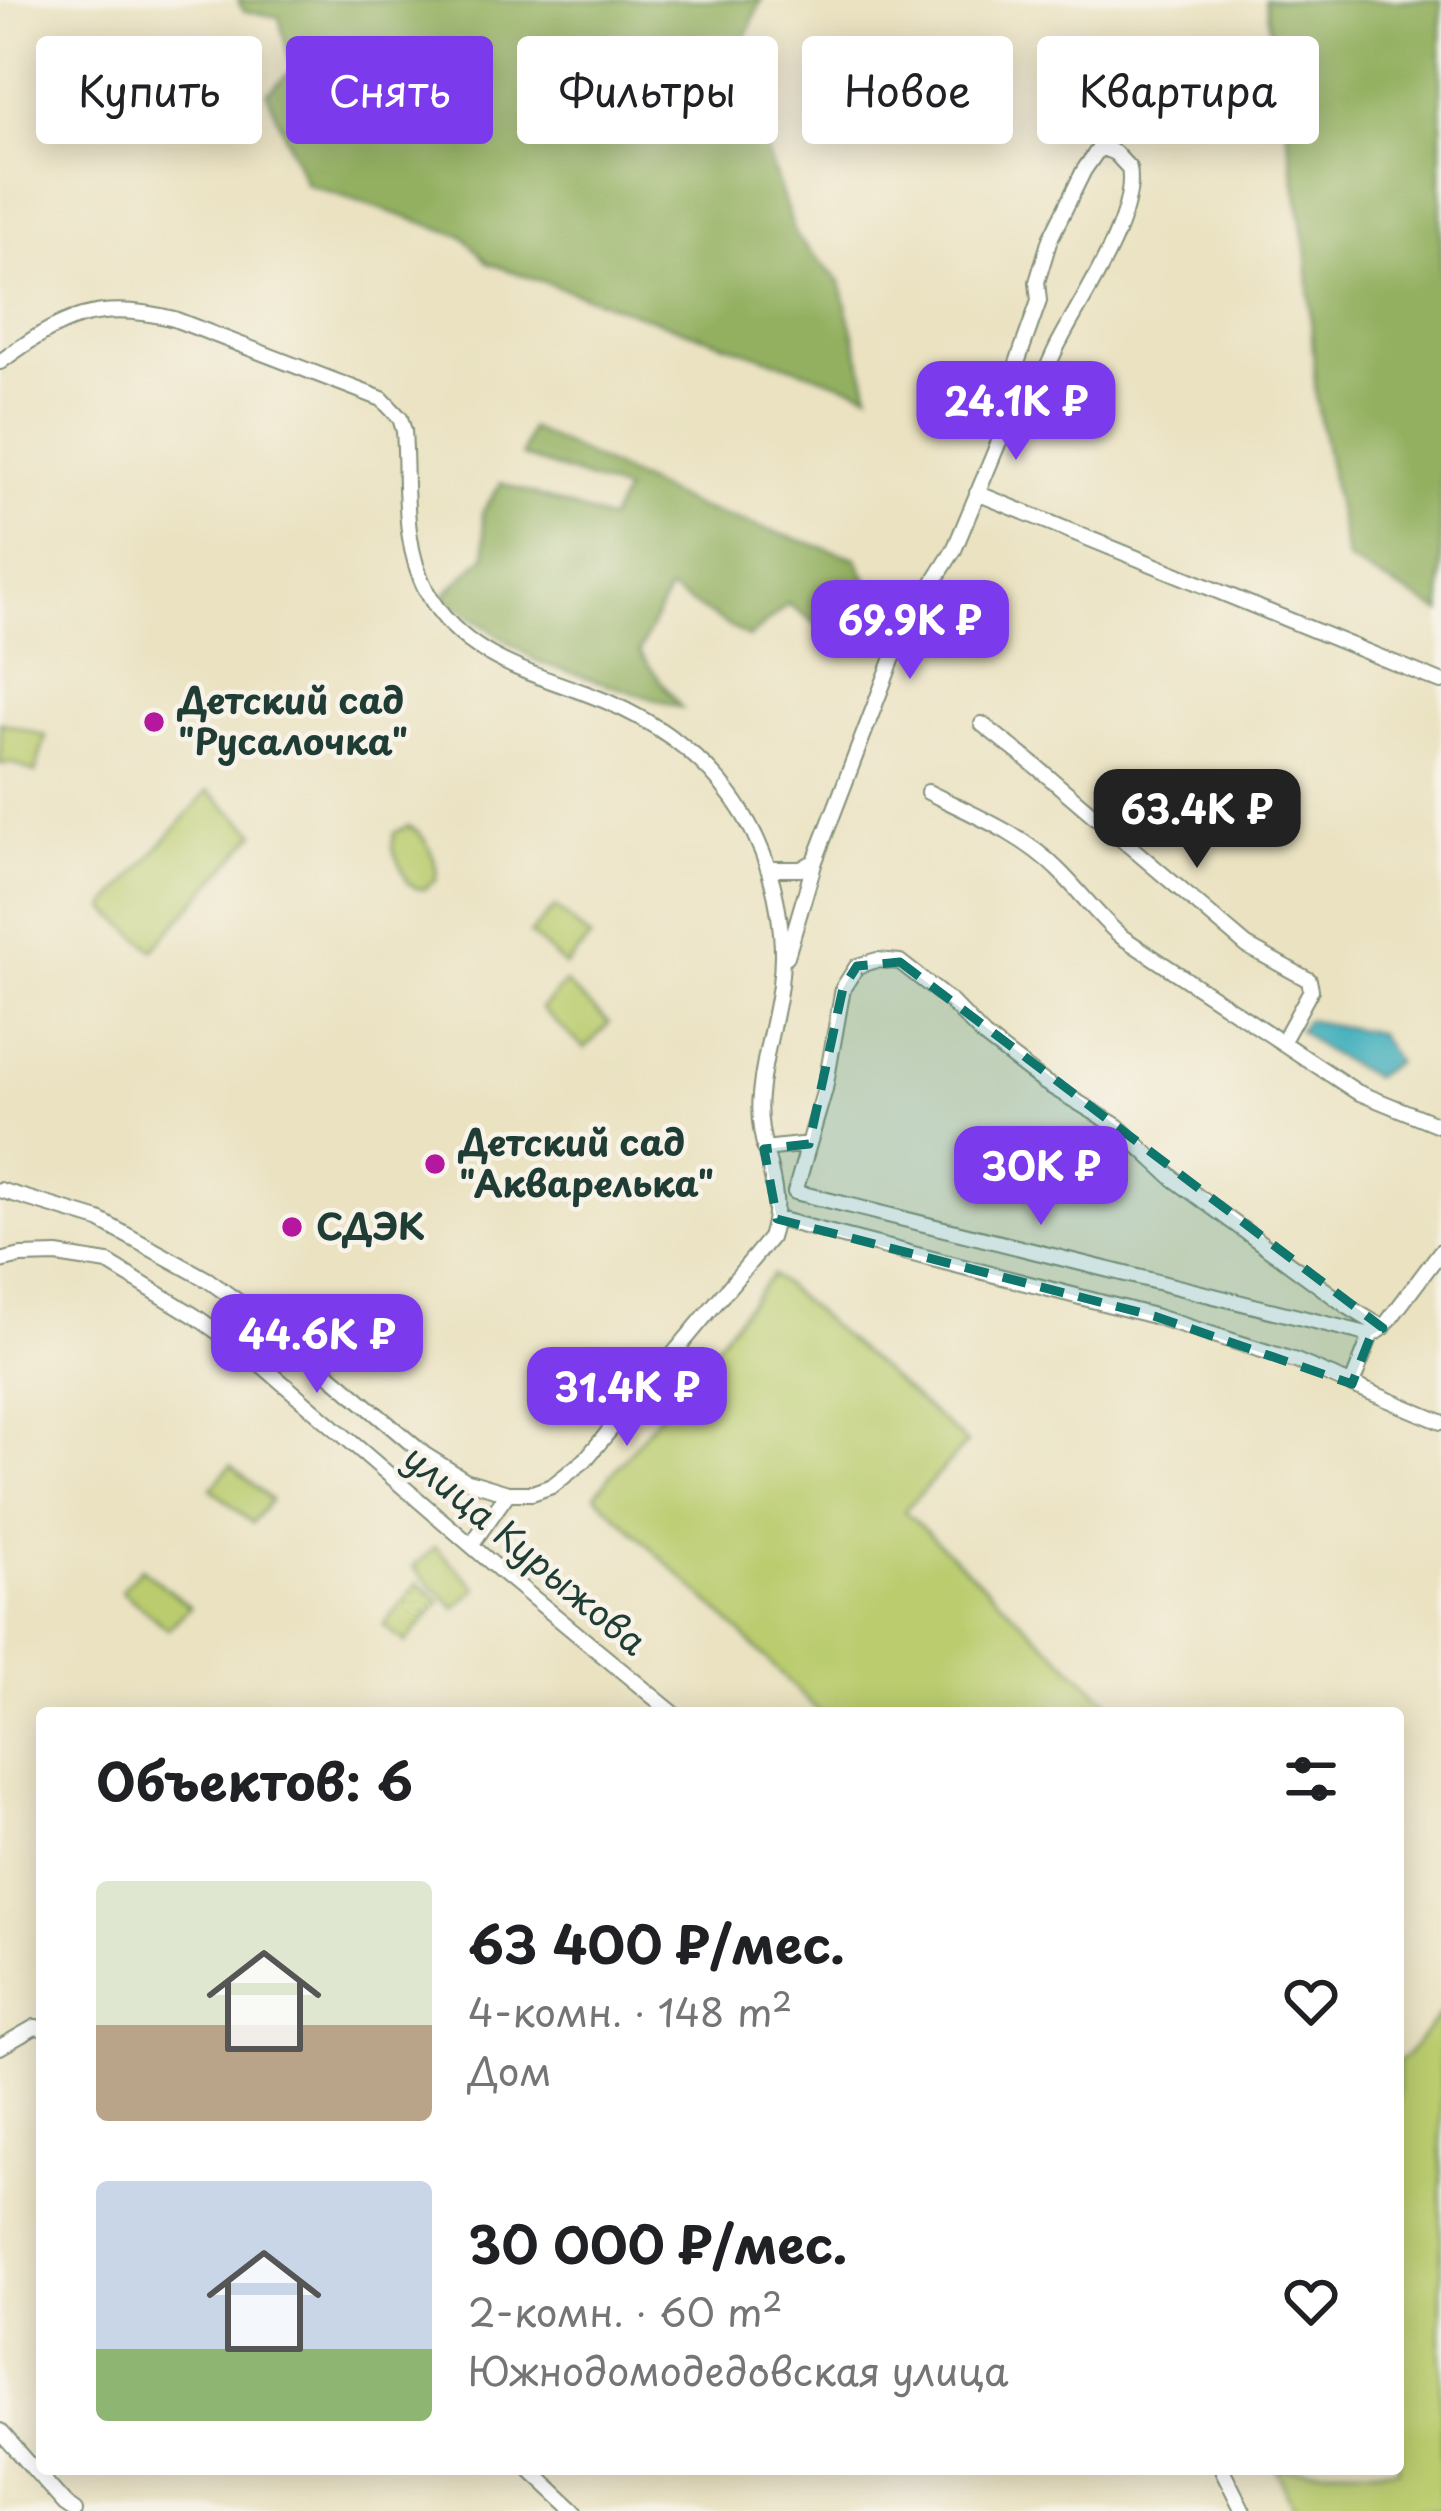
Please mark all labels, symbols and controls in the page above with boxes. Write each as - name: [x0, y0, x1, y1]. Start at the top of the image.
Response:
- chip: Купить: [36, 36, 262, 144]
- chip: Снять: [286, 36, 493, 144]
- chip: Фильтры: [517, 36, 778, 144]
- chip: Новое: [802, 36, 1013, 144]
- chip: Квартира: [1037, 36, 1319, 144]
- pin: 24.1K ₽: [905, 361, 1127, 463]
- text: 24.1K ₽: [943, 370, 1089, 429]
- pin: 69.9K ₽: [799, 580, 1021, 682]
- text: 69.9K ₽: [838, 589, 982, 648]
- place label: Детский сад "Русалочка": [176, 672, 408, 767]
- marker: Детский сад "Русалочка": [141, 709, 167, 735]
- pin: 63.4K ₽: [1086, 769, 1308, 871]
- text: 63.4K ₽: [1121, 778, 1273, 837]
- place label: Детский сад "Акварелька": [457, 1114, 714, 1209]
- pin: 30K ₽: [957, 1126, 1125, 1228]
- text: 30K ₽: [981, 1135, 1101, 1194]
- marker: Детский сад "Акварелька": [422, 1151, 448, 1177]
- place label: СДЭК: [316, 1198, 425, 1252]
- marker: СДЭК: [279, 1214, 305, 1240]
- pin: 44.6K ₽: [206, 1294, 428, 1396]
- text: 44.6K ₽: [238, 1303, 396, 1362]
- pin: 31.4K ₽: [516, 1347, 738, 1449]
- text: 31.4K ₽: [554, 1356, 700, 1415]
- street label: улица Курыжова: [393, 1430, 660, 1667]
- text: Объектов: 6: [96, 1741, 413, 1818]
- icon: filters: [1278, 1746, 1344, 1812]
- text: 63 400 ₽/мес.: [468, 1904, 845, 1981]
- icon: home: [192, 1929, 336, 2073]
- icon: heart: [1278, 1968, 1344, 2034]
- text: 4-комн. · 148 m²: [468, 1981, 792, 2040]
- text: Дом: [468, 2040, 552, 2099]
- text: 30 000 ₽/мес.: [468, 2204, 847, 2281]
- icon: home: [192, 2229, 336, 2373]
- icon: heart: [1278, 2268, 1344, 2334]
- text: 2-комн. · 60 m²: [468, 2281, 783, 2340]
- text: Южнодомодедовская улица: [468, 2340, 1008, 2399]

